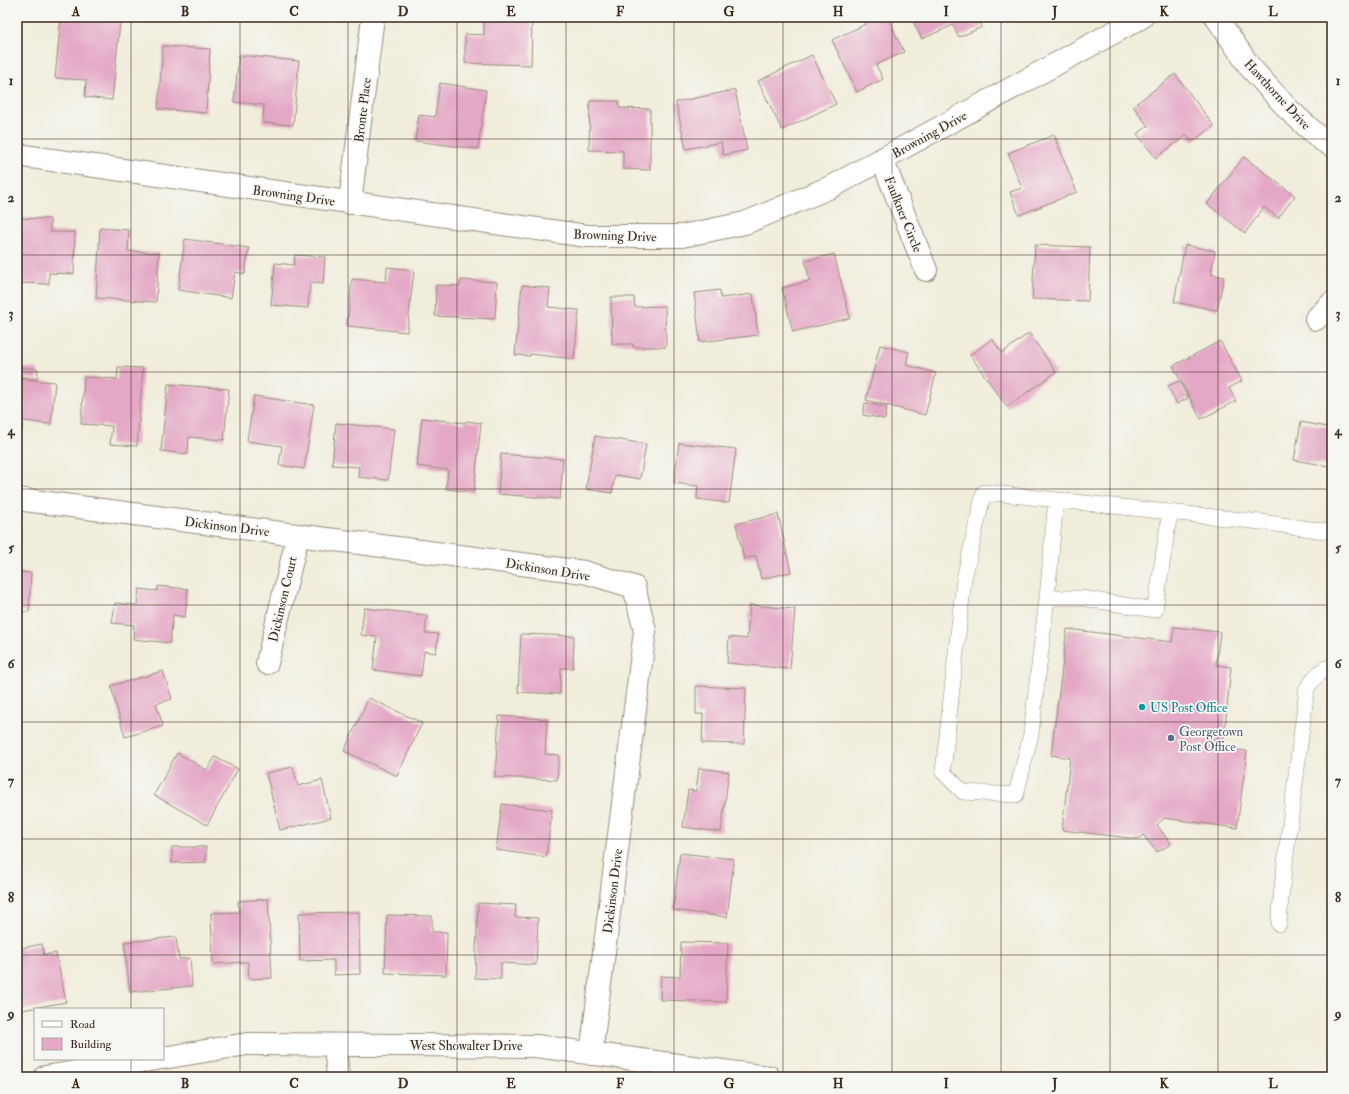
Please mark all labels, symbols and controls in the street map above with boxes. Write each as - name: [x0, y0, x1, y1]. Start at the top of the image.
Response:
- text: A: [71, 4, 81, 20]
- text: B: [181, 4, 189, 20]
- text: C: [289, 4, 299, 20]
- text: D: [398, 4, 409, 20]
- text: E: [506, 4, 516, 20]
- text: F: [616, 4, 625, 20]
- text: G: [724, 4, 735, 20]
- text: H: [833, 4, 844, 20]
- text: I: [943, 4, 949, 20]
- text: J: [1051, 4, 1058, 21]
- text: K: [1159, 4, 1169, 20]
- text: L: [1268, 4, 1278, 20]
- street label: Hawthorne Drive: [1241, 56, 1314, 134]
- text: 1: [9, 73, 14, 89]
- text: 1: [1336, 73, 1341, 89]
- street label: Bronte Place: [351, 76, 375, 144]
- street label: Browning Drive: [889, 107, 970, 162]
- street label: Faulkner Circle: [881, 174, 926, 255]
- street label: Browning Drive: [252, 182, 337, 210]
- text: 2: [8, 190, 15, 206]
- text: 2: [1335, 190, 1342, 206]
- street label: Browning Drive: [573, 227, 657, 245]
- text: 3: [9, 306, 14, 322]
- text: 3: [1336, 306, 1341, 322]
- text: 4: [6, 423, 15, 439]
- text: 4: [1333, 423, 1342, 439]
- street label: Dickinson Drive: [183, 514, 271, 540]
- text: 5: [8, 540, 14, 556]
- text: 5: [1335, 540, 1341, 556]
- street label: Dickinson Court: [265, 555, 301, 644]
- street label: Dickinson Drive: [504, 555, 592, 585]
- text: 6: [8, 656, 16, 672]
- text: 6: [1335, 656, 1343, 672]
- place label: US Post Office: [1150, 700, 1228, 716]
- marker: US Post Office: [1137, 702, 1147, 712]
- place label: Georgetown Post Office: [1179, 724, 1244, 755]
- marker: Georgetown Post Office: [1166, 733, 1176, 743]
- text: 7: [8, 773, 15, 789]
- text: 7: [1335, 773, 1342, 789]
- street label: Dickinson Drive: [600, 847, 626, 935]
- text: 8: [8, 890, 14, 906]
- text: 8: [1335, 890, 1341, 906]
- text: 9: [6, 1006, 15, 1022]
- text: 9: [1333, 1006, 1342, 1022]
- legend: [34, 1008, 164, 1060]
- text: Road: [70, 1017, 95, 1032]
- text: Building: [70, 1037, 113, 1052]
- street label: West Showalter Drive: [409, 1038, 523, 1054]
- text: A: [71, 1076, 81, 1092]
- text: B: [181, 1076, 189, 1092]
- text: C: [289, 1076, 299, 1092]
- text: D: [398, 1076, 409, 1092]
- text: E: [506, 1076, 516, 1092]
- text: F: [616, 1076, 625, 1092]
- text: G: [724, 1076, 735, 1092]
- text: H: [833, 1076, 844, 1092]
- text: I: [943, 1076, 949, 1092]
- text: J: [1051, 1076, 1058, 1093]
- text: K: [1159, 1076, 1169, 1092]
- text: L: [1268, 1076, 1278, 1092]

